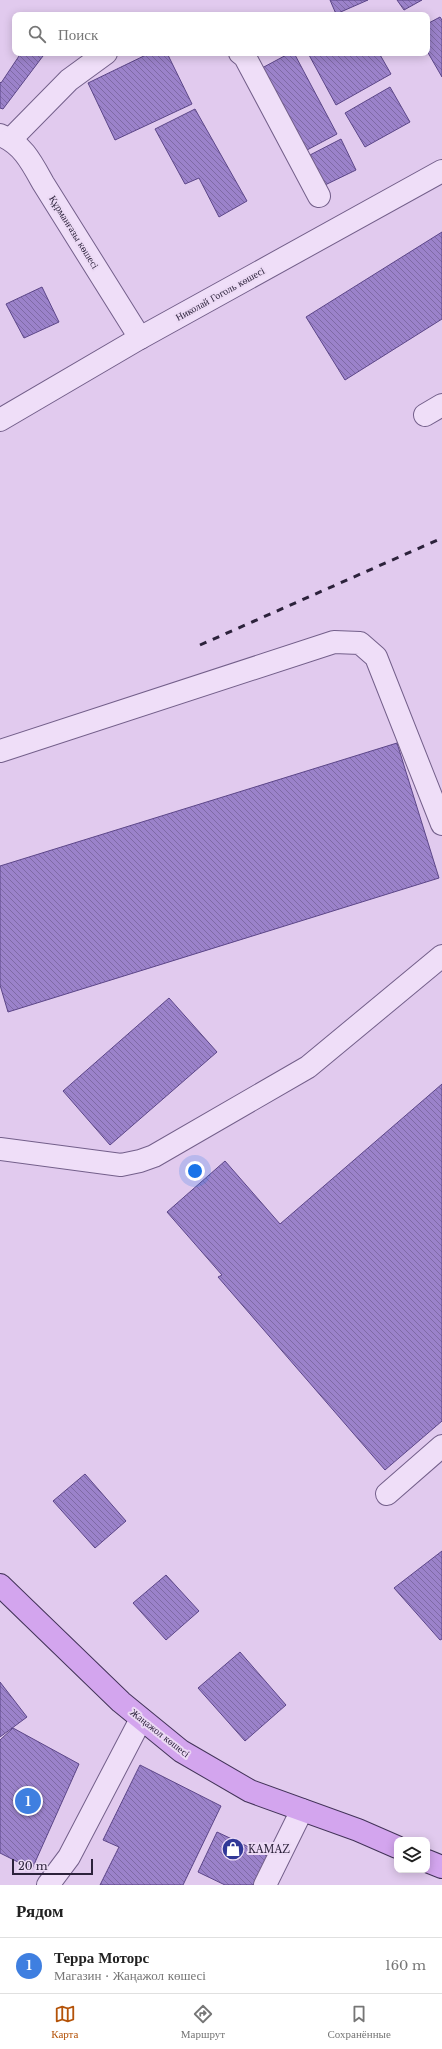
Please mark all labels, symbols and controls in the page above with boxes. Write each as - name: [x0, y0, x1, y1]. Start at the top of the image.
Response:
- search box: [12, 12, 430, 56]
- icon: search: [26, 23, 48, 45]
- text: Поиск: [58, 25, 98, 44]
- street label: Құрманғазы көшесі: [46, 193, 102, 271]
- street label: Николай Гоголь көшесі: [173, 264, 267, 324]
- your location: [185, 1161, 205, 1181]
- street label: Жаңажол көшесі: [128, 1706, 192, 1760]
- pin: 1: [15, 1786, 41, 1816]
- shop icon: KAMAZ: [220, 1836, 246, 1862]
- map controls: [394, 1837, 430, 1873]
- button: layers: [394, 1837, 430, 1873]
- place label: KAMAZ: [248, 1843, 290, 1856]
- scale bar: [12, 1857, 93, 1876]
- text: 20 m: [18, 1859, 48, 1873]
- text: Рядом: [16, 1901, 64, 1922]
- text: Терра Моторс: [54, 1948, 149, 1967]
- text: 1: [26, 1957, 32, 1974]
- text: 160 m: [385, 1957, 426, 1974]
- text: Магазин · Жаңажол көшесі: [54, 1967, 206, 1984]
- tab: Карта: [51, 2003, 78, 2041]
- tab: Маршрут: [181, 2003, 225, 2041]
- tab: Сохранённые: [328, 2003, 391, 2041]

